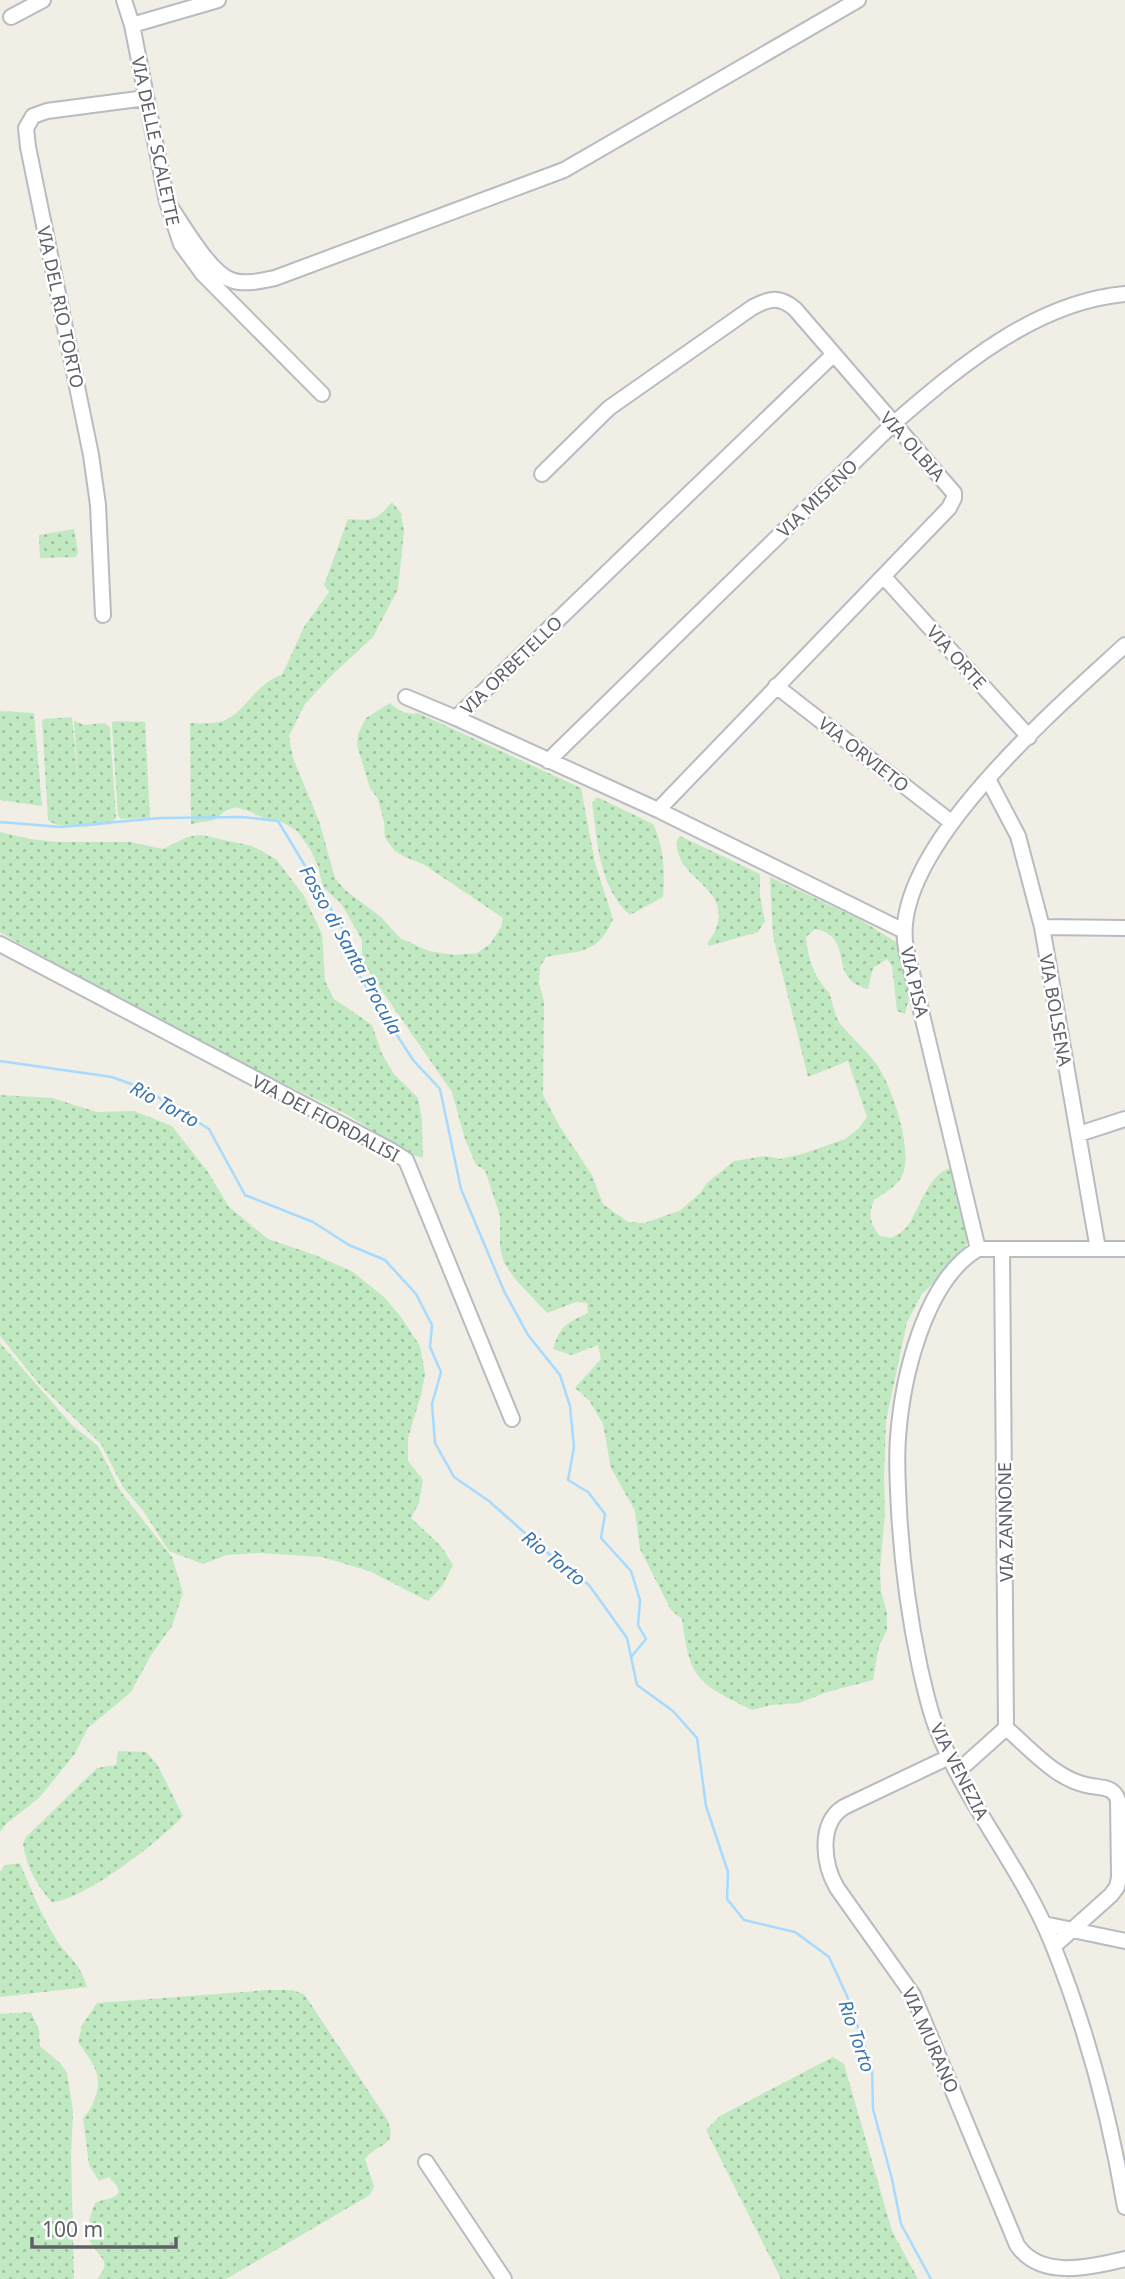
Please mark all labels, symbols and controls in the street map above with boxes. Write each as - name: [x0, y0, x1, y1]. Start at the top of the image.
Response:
- street label: VIA DELLE SCALETTE: [126, 54, 186, 228]
- street label: VIA DEL RIO TORTO: [32, 224, 90, 390]
- street label: VIA OLBIA: [875, 406, 951, 486]
- street label: VIA MISENO: [772, 454, 862, 542]
- street label: VIA ORBETELLO: [455, 610, 567, 720]
- street label: VIA ORTE: [922, 620, 992, 694]
- street label: VIA ORVIETO: [814, 711, 914, 797]
- water label: Fosso di Santa Procula: [294, 861, 409, 1040]
- street label: VIA PISA: [895, 944, 935, 1020]
- street label: VIA BOLSENA: [1034, 952, 1078, 1068]
- street label: VIA DEI FIORDALISI: [248, 1069, 404, 1167]
- water label: Rio Torto: [126, 1074, 204, 1134]
- street label: VIA ZANNONE: [992, 1462, 1018, 1582]
- water label: Rio Torto: [517, 1524, 591, 1592]
- street label: VIA VENEZIA: [925, 1719, 995, 1824]
- street label: VIA MURANO: [897, 1983, 965, 2097]
- water label: Rio Torto: [833, 1996, 881, 2076]
- scale bar: [32, 2206, 175, 2250]
- text: 100 m: [42, 2215, 103, 2243]

